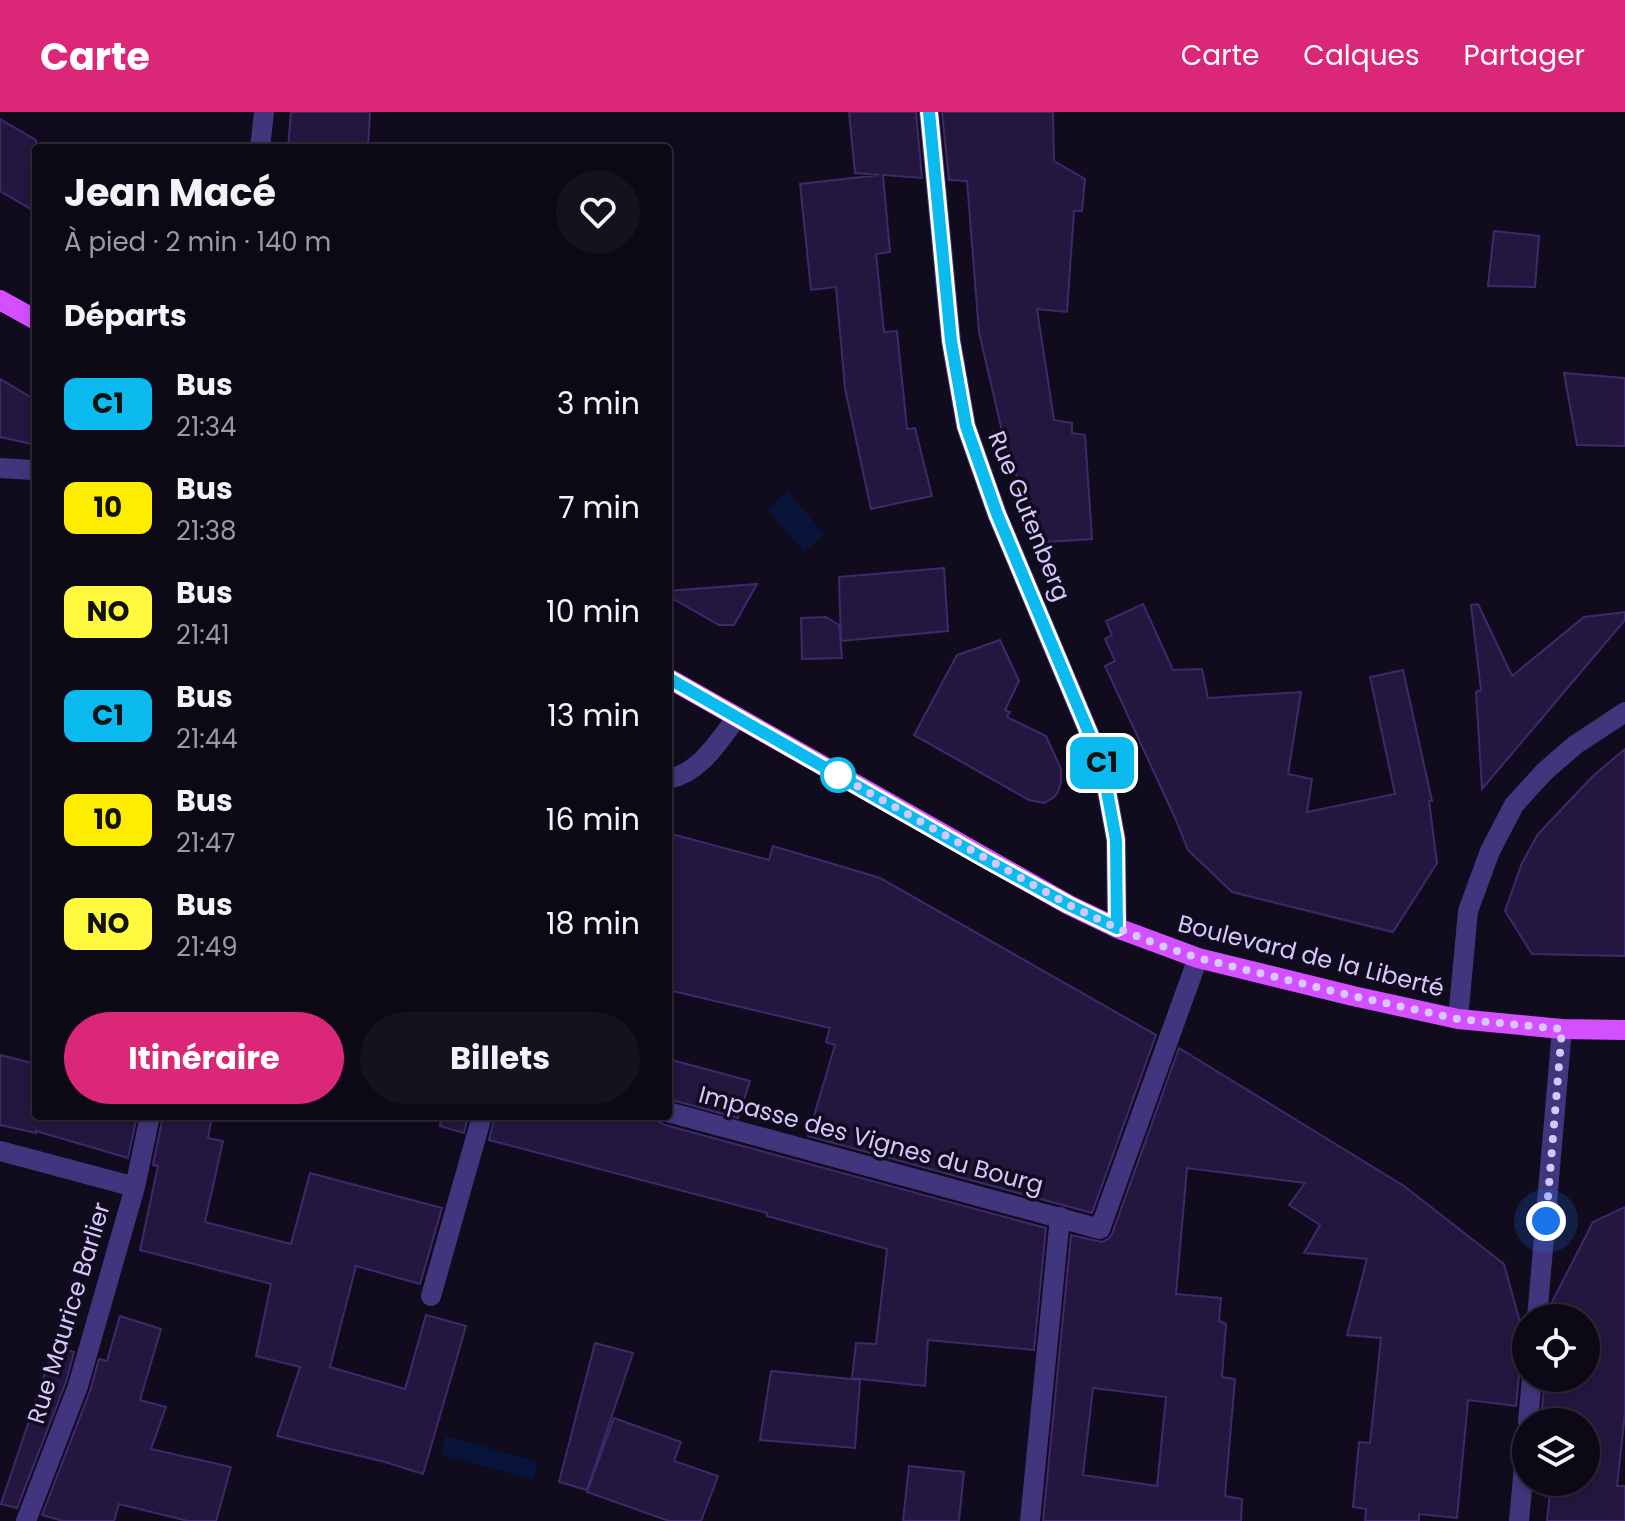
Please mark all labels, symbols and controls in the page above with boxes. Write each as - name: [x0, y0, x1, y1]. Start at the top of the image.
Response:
- text: Carte: [40, 30, 150, 83]
- text: Carte: [1181, 36, 1259, 75]
- text: Calques: [1303, 36, 1420, 75]
- text: Partager: [1464, 36, 1585, 75]
- text: Jean Macé: [64, 166, 276, 219]
- button: heart: [556, 170, 640, 254]
- text: À pied · 2 min · 140 m: [64, 224, 331, 260]
- text: Départs: [64, 294, 187, 337]
- text: Bus: [176, 363, 233, 406]
- text: 3 min: [557, 382, 640, 425]
- text: C1: [92, 384, 124, 423]
- text: 21:34: [176, 409, 236, 445]
- street label: Rue Gutenberg: [980, 426, 1079, 606]
- text: Bus: [176, 467, 233, 510]
- text: 7 min: [558, 486, 640, 529]
- text: 10: [94, 488, 122, 527]
- text: 21:38: [176, 513, 237, 549]
- text: Bus: [176, 571, 233, 614]
- text: 10 min: [546, 590, 640, 633]
- text: NO: [86, 592, 130, 631]
- text: 21:41: [176, 617, 229, 653]
- text: Bus: [176, 675, 233, 718]
- text: 13 min: [547, 694, 640, 737]
- text: C1: [92, 696, 124, 735]
- text: 21:44: [176, 721, 238, 757]
- line badge: C1: [1066, 737, 1138, 789]
- text: C1: [1086, 743, 1118, 782]
- unlabelled marker: [821, 758, 855, 792]
- text: Bus: [176, 779, 233, 822]
- text: 16 min: [546, 798, 640, 841]
- text: 10: [94, 800, 122, 839]
- text: 21:47: [176, 825, 235, 861]
- text: Bus: [176, 883, 233, 926]
- text: 18 min: [546, 902, 640, 945]
- text: NO: [86, 904, 130, 943]
- street label: Boulevard de la Liberté: [1174, 906, 1448, 1005]
- text: 21:49: [176, 929, 238, 965]
- button: Itinéraire: [64, 1012, 344, 1104]
- button: Billets: [360, 1012, 640, 1104]
- street label: Impasse des Vignes du Bourg: [695, 1078, 1047, 1201]
- street label: Rue Maurice Barlier: [19, 1198, 118, 1428]
- your location: [1526, 1201, 1566, 1241]
- map controls: [1512, 1304, 1600, 1496]
- button: locate: [1512, 1304, 1600, 1392]
- button: layers: [1512, 1408, 1600, 1496]

